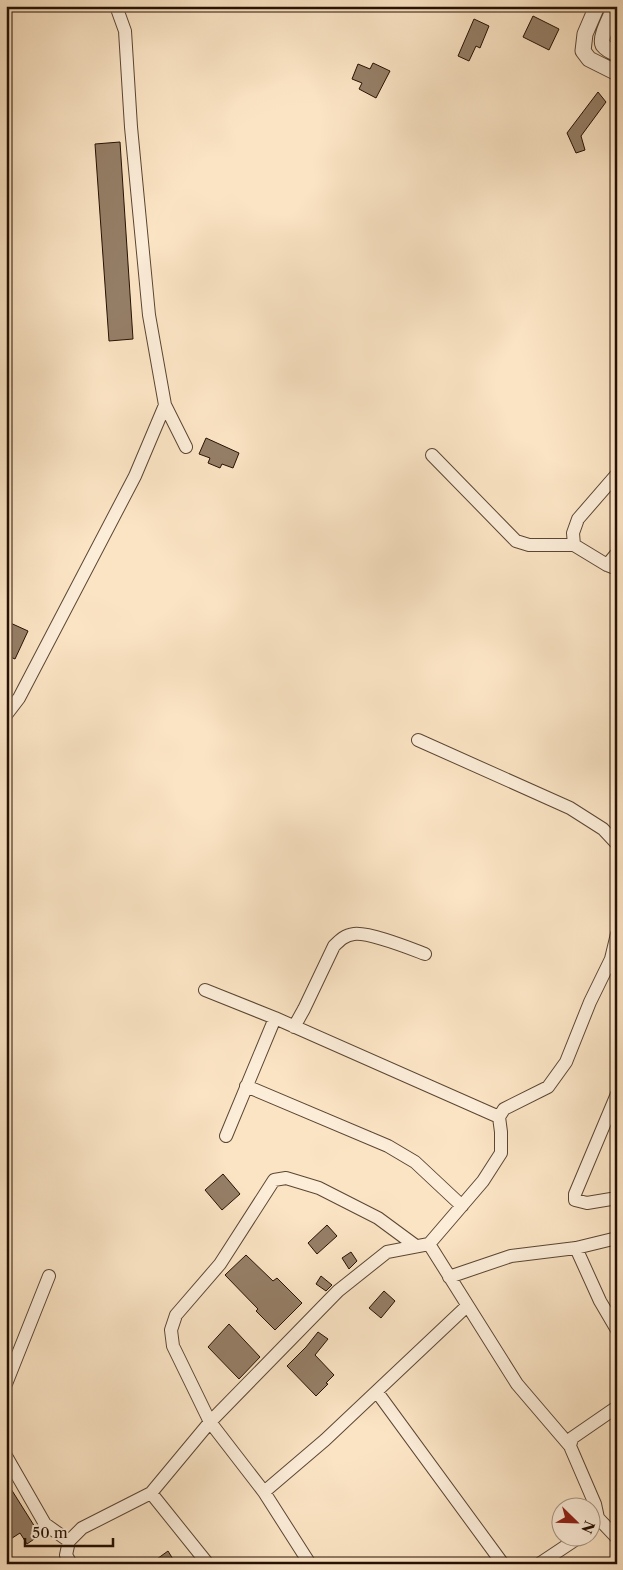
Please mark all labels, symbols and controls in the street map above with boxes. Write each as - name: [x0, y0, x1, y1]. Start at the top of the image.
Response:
- north arrow: [550, 1498, 600, 1548]
- scale bar: [25, 1515, 112, 1547]
- text: N: [577, 1518, 599, 1536]
- text: 50 m: [32, 1523, 68, 1542]

